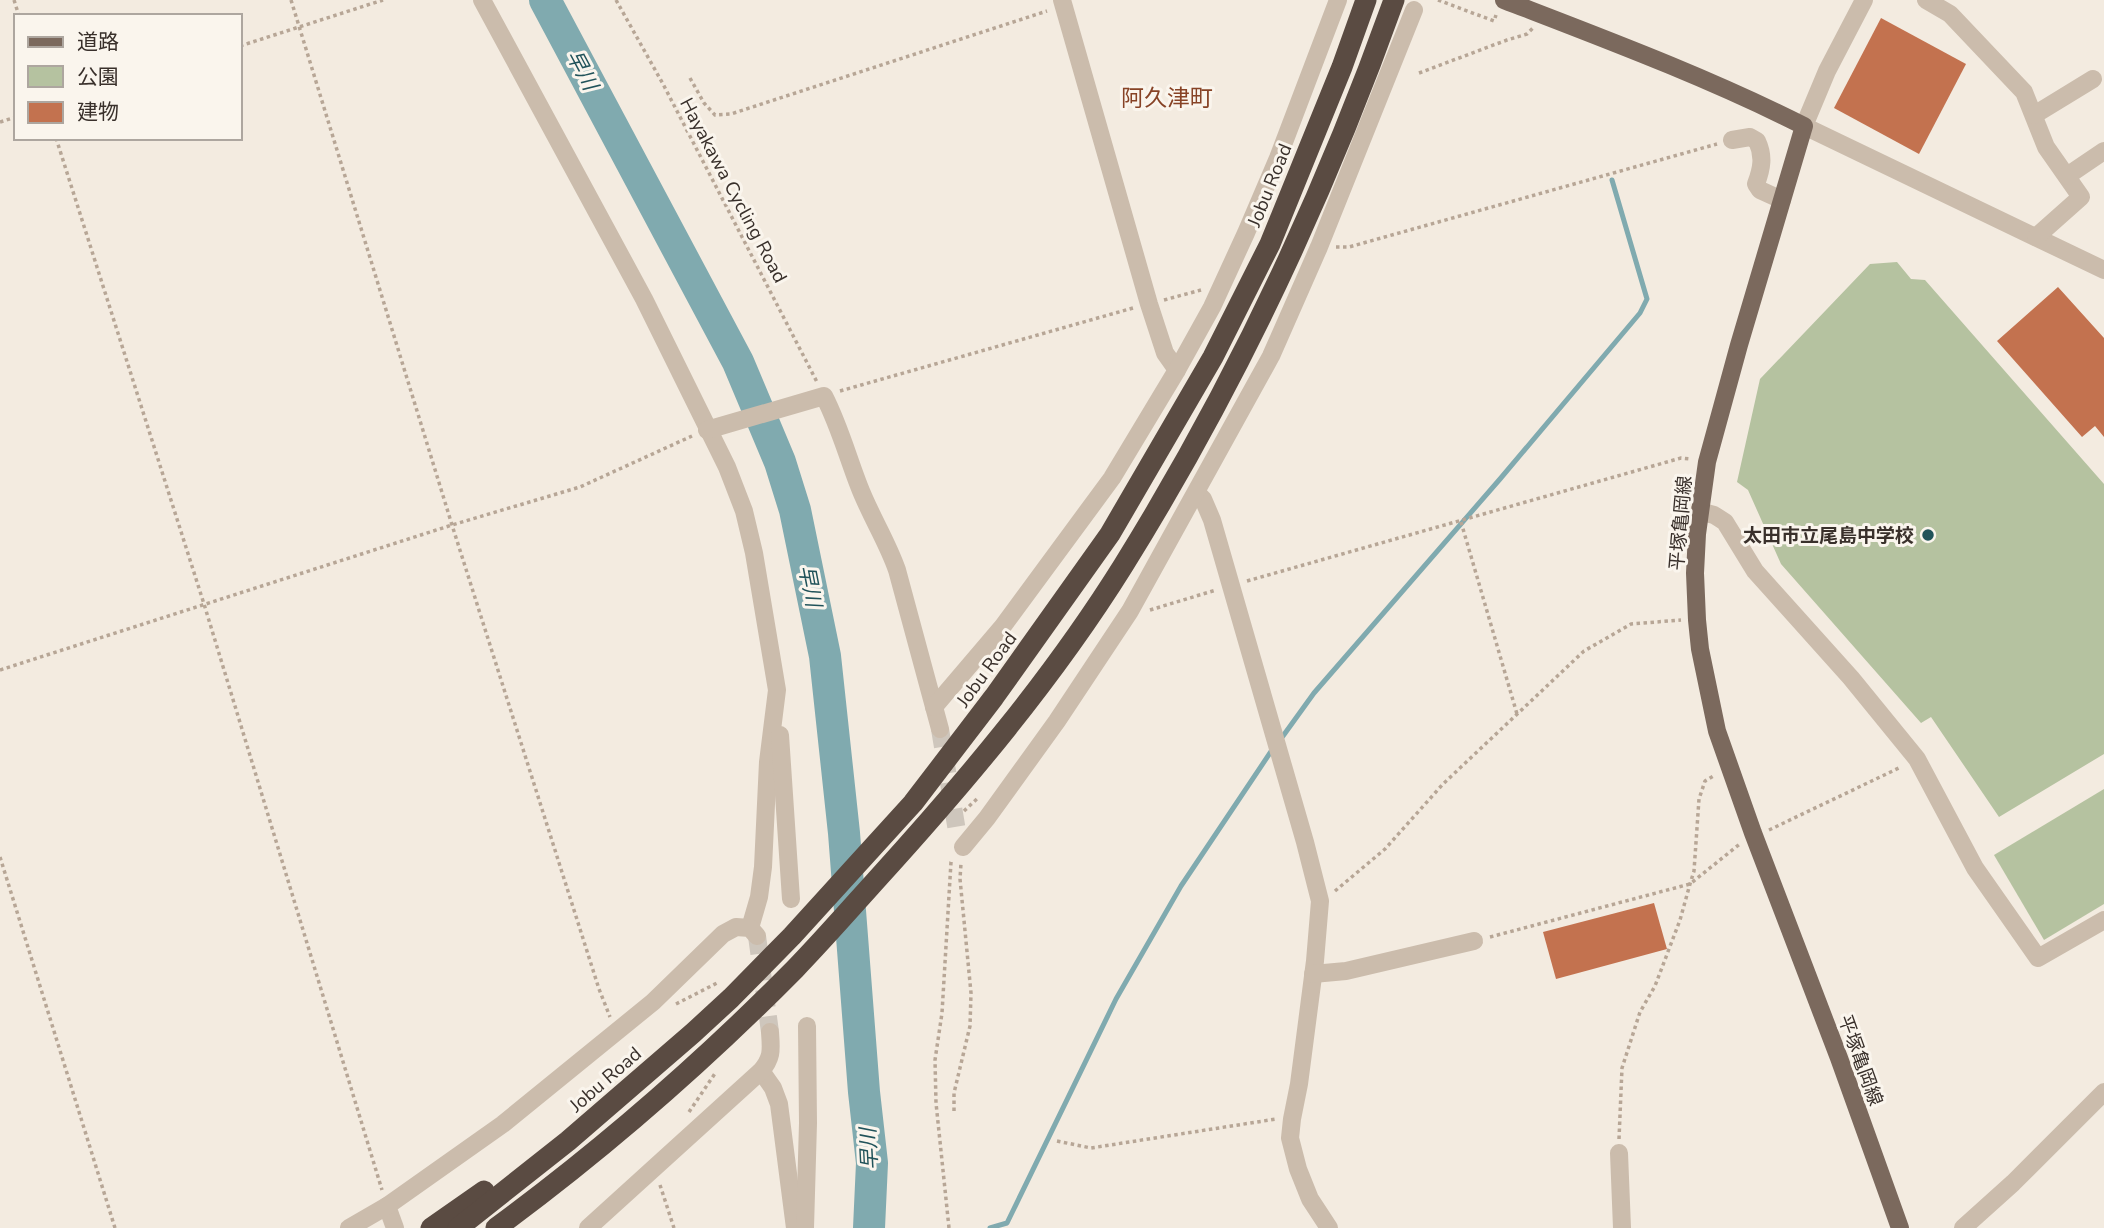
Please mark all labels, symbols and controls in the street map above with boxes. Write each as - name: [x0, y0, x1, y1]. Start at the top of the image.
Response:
- legend: [14, 14, 242, 140]
- text: 道路: [77, 28, 119, 56]
- water label: 早川: [560, 45, 605, 97]
- text: 公園: [77, 63, 119, 91]
- district label: 阿久津町: [1121, 83, 1213, 114]
- street label: Hayakawa Cycling Road: [673, 93, 793, 288]
- text: 建物: [77, 98, 119, 126]
- street label: Jobu Road: [1241, 140, 1298, 232]
- street label: 平塚亀岡線: [1664, 475, 1698, 572]
- place label: 太田市立尾島中学校: [1743, 523, 1914, 549]
- marker: 太田市立尾島中学校: [1920, 527, 1936, 543]
- water label: 早川: [792, 563, 828, 611]
- street label: Jobu Road: [950, 627, 1023, 713]
- street label: 平塚亀岡線: [1832, 1011, 1889, 1109]
- street label: Jobu Road: [563, 1041, 647, 1119]
- water label: 早川: [854, 1125, 884, 1171]

